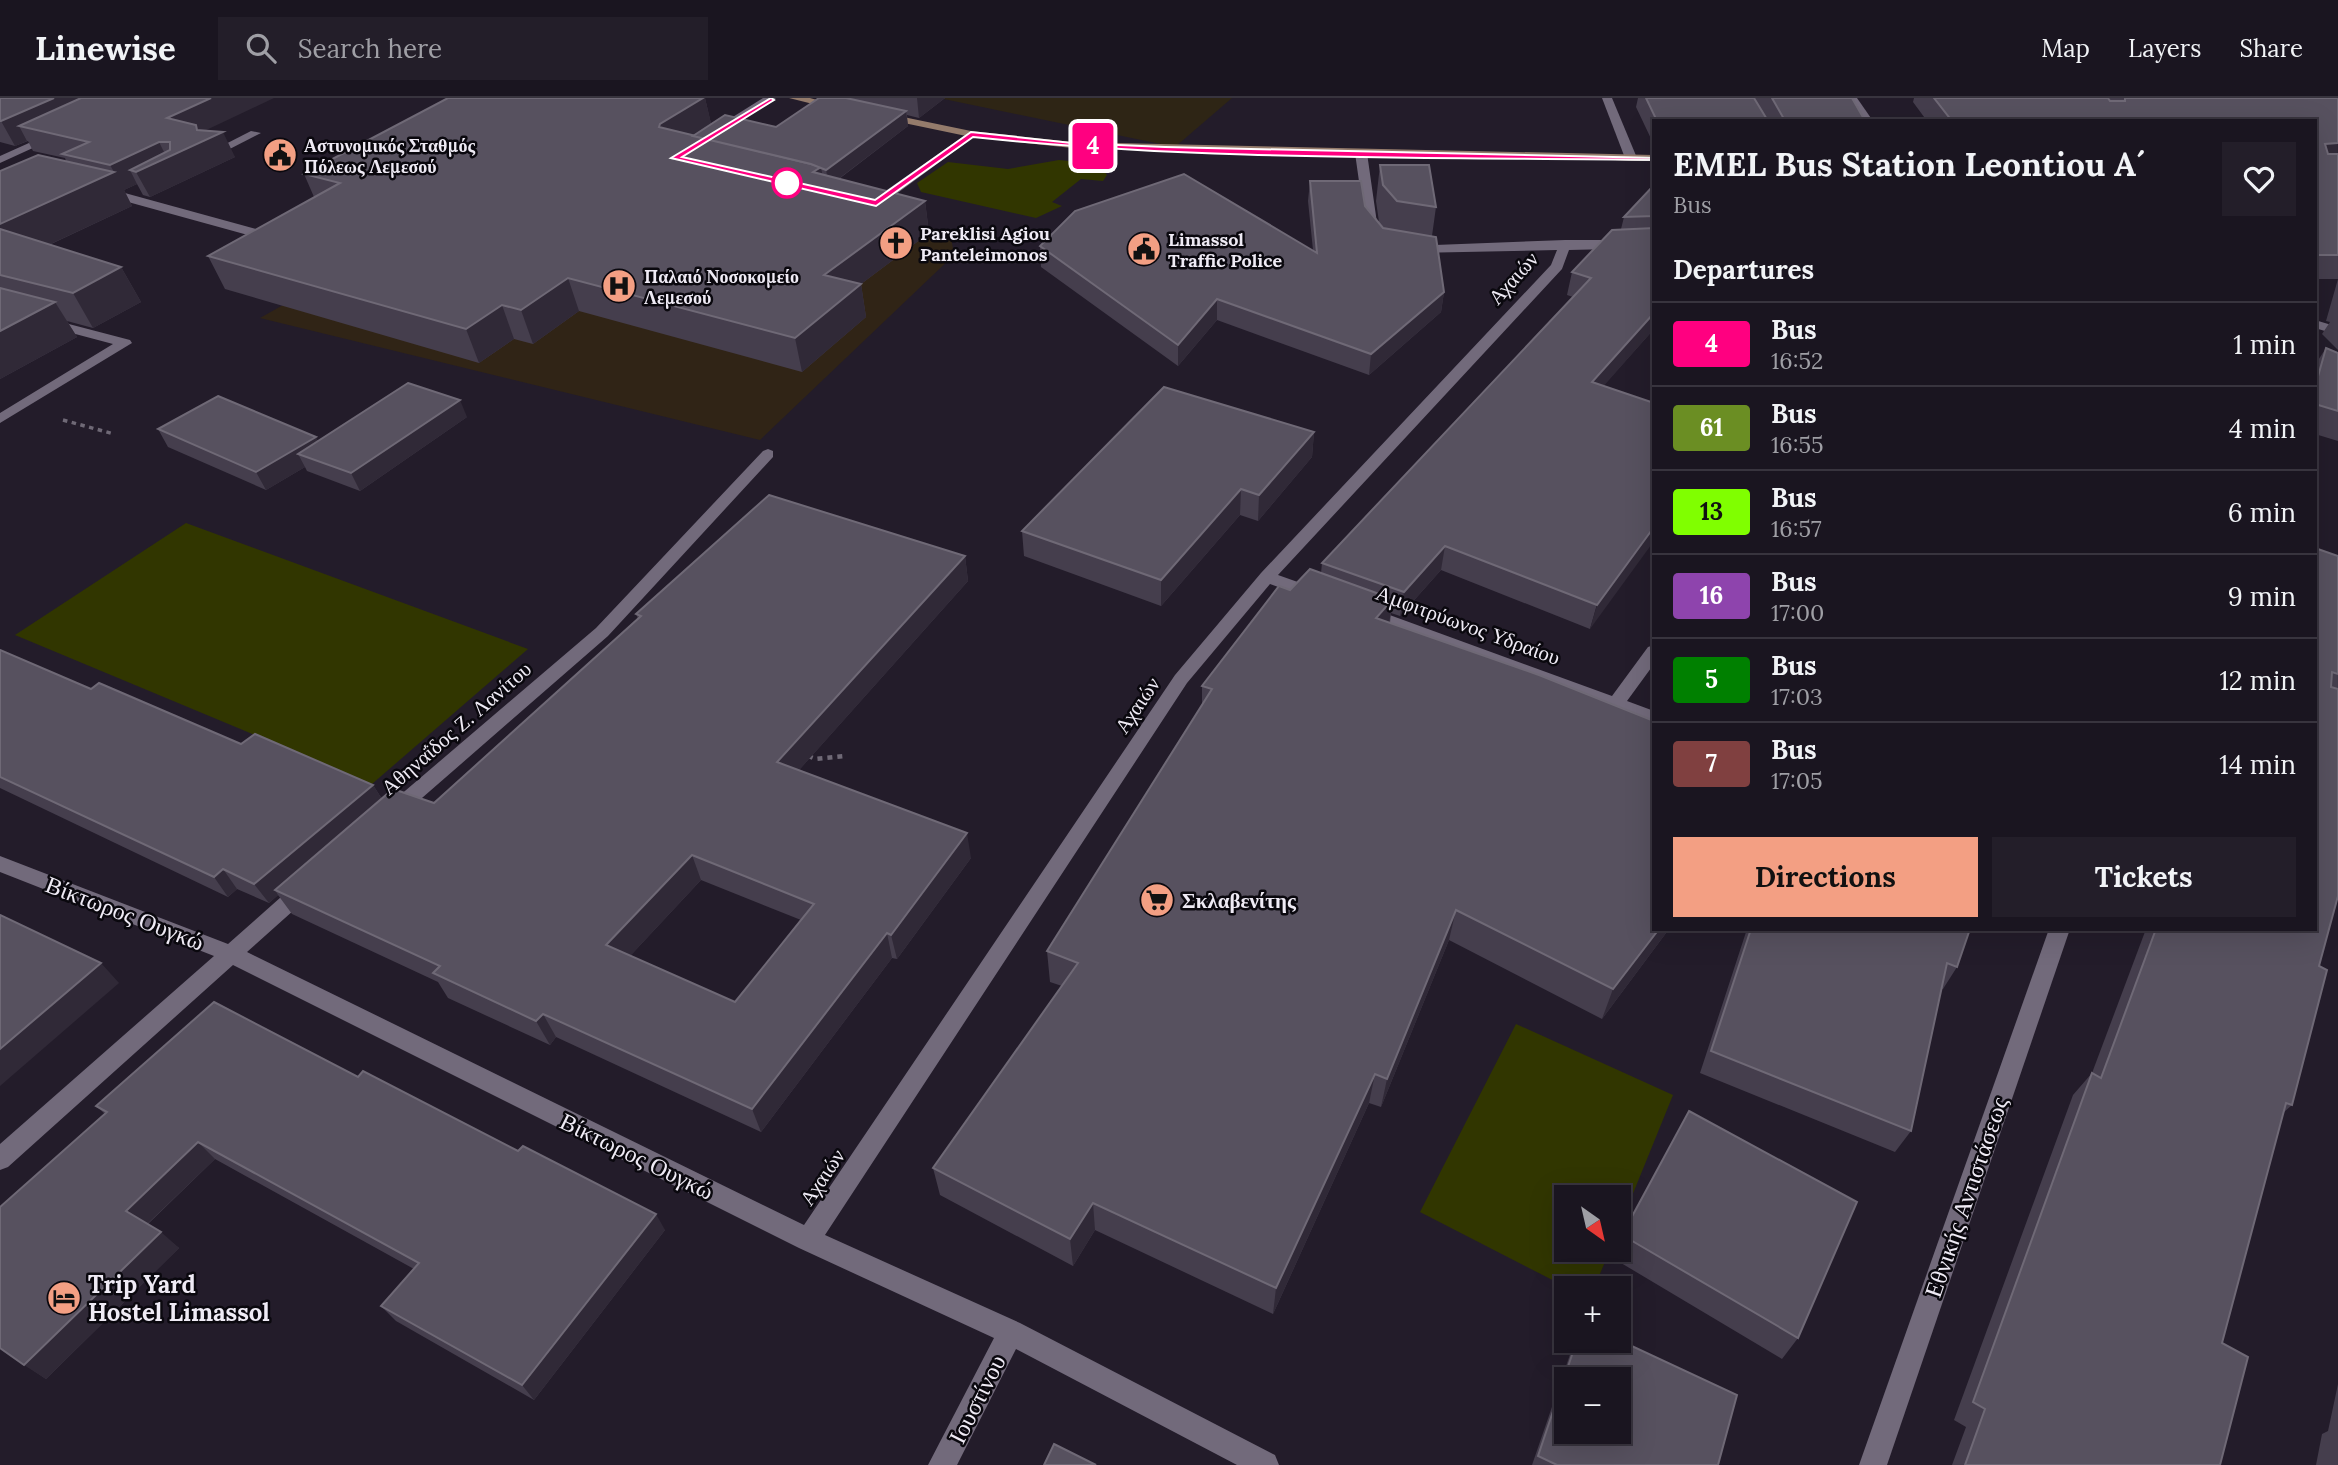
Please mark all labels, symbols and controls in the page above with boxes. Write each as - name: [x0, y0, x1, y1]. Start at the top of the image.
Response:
- search box: [218, 17, 708, 80]
- text: Linewise: [35, 27, 176, 69]
- icon: search: [242, 29, 280, 67]
- text: Search here: [298, 32, 442, 65]
- text: Map: [2041, 33, 2090, 64]
- text: Layers: [2128, 33, 2201, 64]
- text: Share: [2239, 33, 2303, 64]
- line badge: 4: [1070, 123, 1116, 169]
- text: 4: [1086, 130, 1100, 161]
- place label: Αστυνομικός Σταθμός Πόλεως Λεμεσού: [304, 134, 476, 178]
- public building icon: Αστυνομικός Σταθμός Πόλεως Λεμεσού: [261, 136, 299, 174]
- button: heart: [2222, 142, 2296, 216]
- text: EMEL Bus Station Leontiou A´: [1673, 143, 2145, 185]
- unlabelled marker: [772, 168, 802, 198]
- text: Bus: [1673, 190, 1712, 219]
- place label: Pareklisi Agiou Panteleimonos: [920, 222, 1050, 266]
- church icon: Pareklisi Agiou Panteleimonos: [877, 224, 915, 262]
- place label: Limassol Traffic Police: [1168, 228, 1282, 272]
- public building icon: Limassol Traffic Police: [1125, 230, 1163, 268]
- street label: Αχαιών: [1482, 246, 1544, 310]
- text: Departures: [1673, 253, 1814, 286]
- place label: Παλαιό Νοσοκομείο Λεμεσού: [644, 265, 799, 309]
- hospital icon: Παλαιό Νοσοκομείο Λεμεσού: [600, 267, 638, 305]
- text: Bus: [1771, 313, 1817, 346]
- text: 4: [1705, 328, 1718, 359]
- text: 1 min: [2233, 328, 2296, 361]
- text: 16:52: [1771, 346, 1823, 375]
- text: Bus: [1771, 397, 1817, 430]
- text: 61: [1700, 412, 1723, 443]
- text: 4 min: [2229, 412, 2296, 445]
- text: 16:55: [1771, 430, 1824, 459]
- text: Bus: [1771, 481, 1817, 514]
- text: 13: [1700, 496, 1723, 527]
- text: 6 min: [2228, 496, 2296, 529]
- text: 16:57: [1771, 514, 1822, 543]
- text: Bus: [1771, 565, 1817, 598]
- street label: Αμφιτρύωνος Υδραίου: [1372, 579, 1564, 671]
- text: 16: [1700, 580, 1723, 611]
- text: 9 min: [2228, 580, 2296, 613]
- text: 17:00: [1771, 598, 1824, 627]
- text: Bus: [1771, 649, 1817, 682]
- street label: Αθηναΐδος Ζ. Λανίτου: [375, 655, 537, 801]
- text: 5: [1705, 664, 1718, 695]
- text: 12 min: [2219, 664, 2296, 697]
- street label: Αχαιών: [1108, 672, 1166, 738]
- text: 17:03: [1771, 682, 1823, 711]
- text: Bus: [1771, 733, 1817, 766]
- text: 7: [1706, 748, 1717, 779]
- text: 14 min: [2219, 748, 2296, 781]
- text: 17:05: [1771, 766, 1823, 795]
- button: Directions: [1673, 837, 1978, 917]
- button: Tickets: [1992, 837, 2296, 917]
- street label: Βίκτωρος Ουγκώ: [41, 869, 209, 957]
- supermarket icon: Σκλαβενίτης: [1138, 881, 1176, 919]
- place label: Σκλαβενίτης: [1182, 887, 1297, 914]
- street label: Εθνικής Αντιστάσεως: [1917, 1092, 2015, 1301]
- street label: Βίκτωρος Ουγκώ: [555, 1105, 719, 1207]
- street label: Αχαιών: [793, 1144, 851, 1210]
- north arrow: [1554, 1185, 1631, 1262]
- map controls: [1554, 1185, 1631, 1444]
- place label: Trip Yard Hostel Limassol: [88, 1269, 270, 1328]
- button: +: [1554, 1276, 1631, 1353]
- hotel icon: Trip Yard Hostel Limassol: [45, 1279, 83, 1317]
- street label: Ιουστίνου: [941, 1349, 1013, 1449]
- button: −: [1554, 1367, 1631, 1444]

